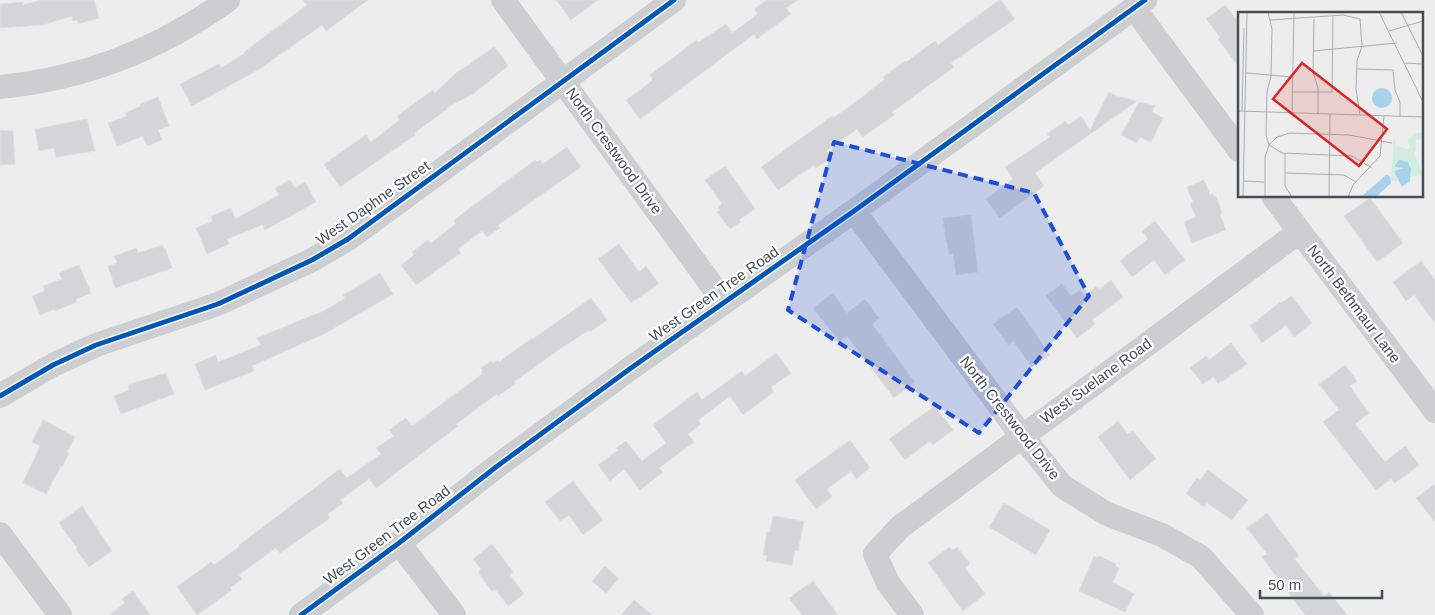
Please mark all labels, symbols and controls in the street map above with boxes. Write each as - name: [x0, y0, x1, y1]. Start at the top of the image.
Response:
- inset map: [1238, 12, 1422, 198]
- street label: North Crestwood Drive: [563, 84, 666, 217]
- street label: West Daphne Street: [313, 156, 433, 248]
- street label: North Bethmaur Lane: [1304, 241, 1404, 366]
- street label: West Green Tree Road: [646, 242, 782, 345]
- street label: West Suelane Road: [1037, 335, 1155, 427]
- street label: North Crestwood Drive: [957, 353, 1064, 483]
- street label: West Green Tree Road: [320, 481, 453, 588]
- scale bar: [1260, 568, 1382, 600]
- text: 50 m: [1268, 576, 1301, 593]

